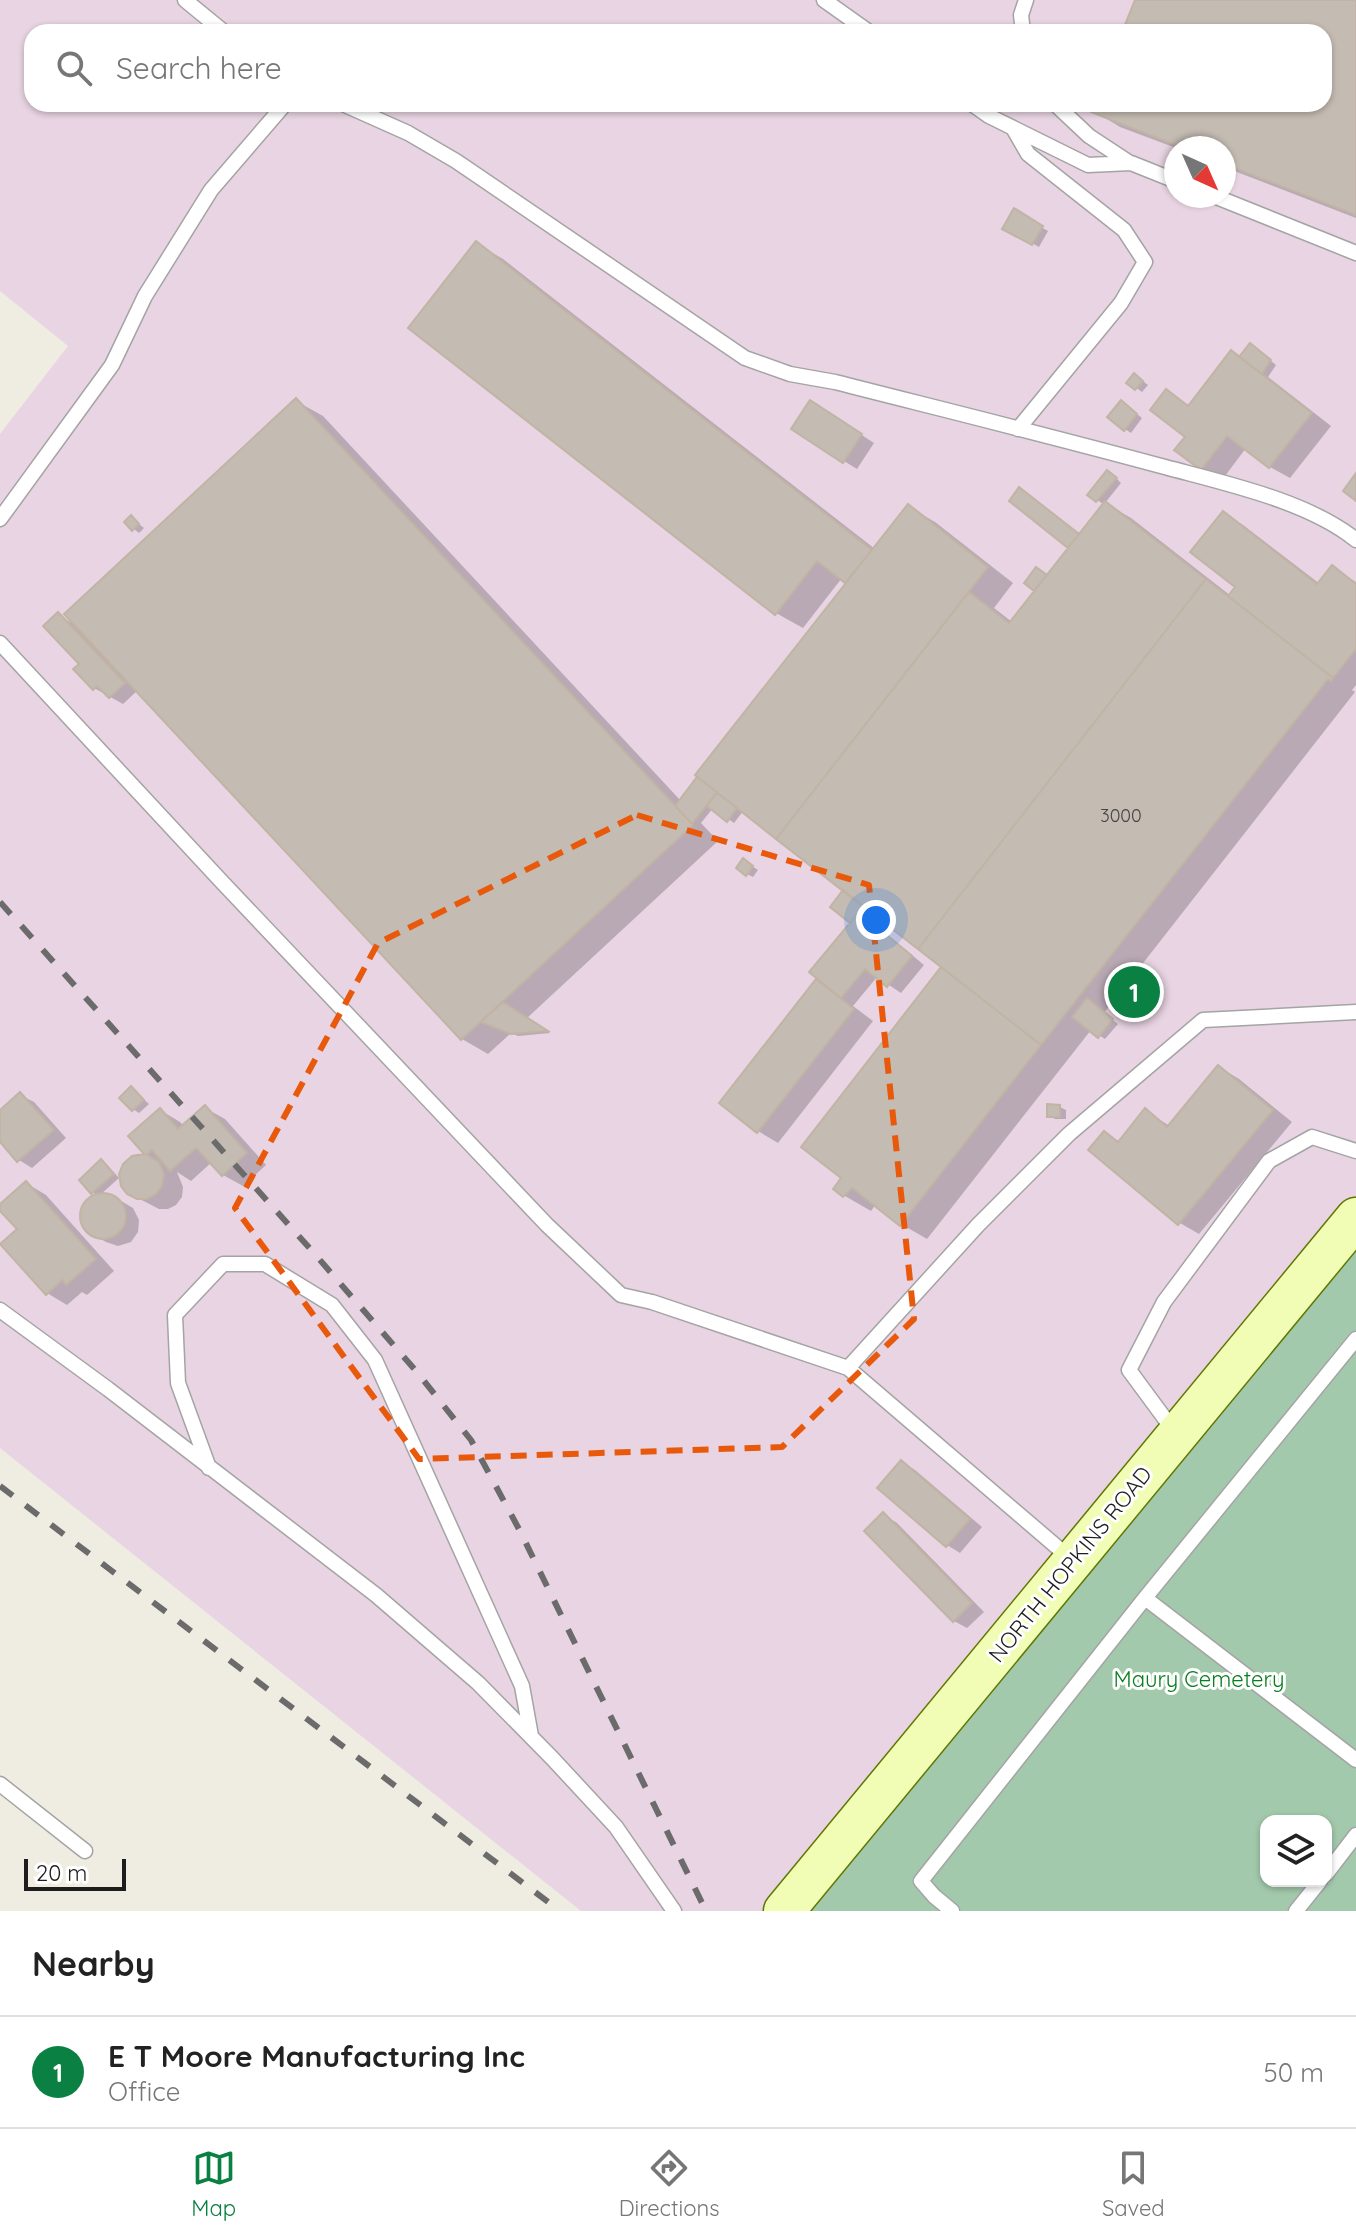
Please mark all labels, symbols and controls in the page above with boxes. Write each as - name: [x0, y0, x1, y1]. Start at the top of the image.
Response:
- search box: [24, 24, 1332, 112]
- icon: search: [52, 46, 96, 90]
- text: Search here: [116, 49, 282, 87]
- north arrow: [1164, 136, 1236, 208]
- house number: 3000: [1100, 804, 1142, 827]
- your location: [856, 900, 896, 940]
- pin: 1: [1108, 962, 1160, 1022]
- street label: NORTH HOPKINS ROAD: [982, 1460, 1158, 1668]
- park label: Maury Cemetery: [1114, 1665, 1284, 1693]
- map controls: [1260, 1815, 1332, 1887]
- button: layers: [1260, 1815, 1332, 1887]
- scale bar: [24, 1855, 126, 1891]
- text: 20 m: [36, 1859, 87, 1887]
- text: Nearby: [32, 1942, 155, 1985]
- text: E T Moore Manufacturing Inc: [108, 2037, 525, 2075]
- text: 1: [53, 2056, 63, 2089]
- text: 50 m: [1264, 2056, 1324, 2089]
- text: Office: [108, 2075, 180, 2108]
- tab: Map: [191, 2146, 236, 2222]
- tab: Directions: [619, 2146, 719, 2222]
- tab: Saved: [1102, 2146, 1165, 2222]

